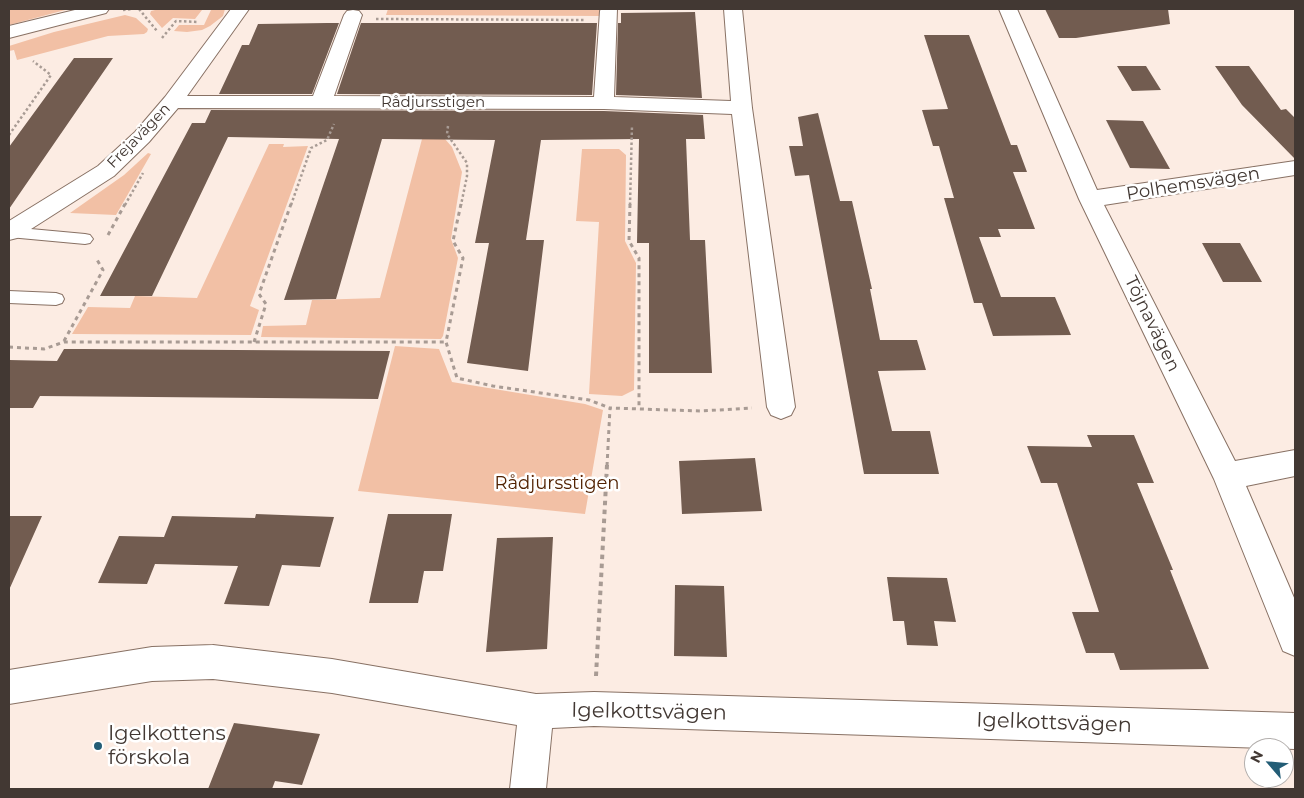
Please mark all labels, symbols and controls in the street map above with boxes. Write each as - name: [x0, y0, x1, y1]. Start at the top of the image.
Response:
- street label: Rådjursstigen: [381, 94, 485, 112]
- street label: Frejavägen: [104, 100, 174, 172]
- street label: Polhemsvägen: [1125, 163, 1261, 205]
- street label: Töjnavägen: [1120, 273, 1184, 375]
- park label: Rådjursstigen: [494, 473, 620, 495]
- street label: Igelkottsvägen: [571, 698, 727, 726]
- street label: Igelkottsvägen: [976, 708, 1132, 738]
- place label: Igelkottens förskola: [108, 721, 226, 771]
- north arrow: [1244, 738, 1294, 788]
- marker: Igelkottens förskola: [92, 740, 104, 752]
- text: N: [1246, 748, 1267, 766]

